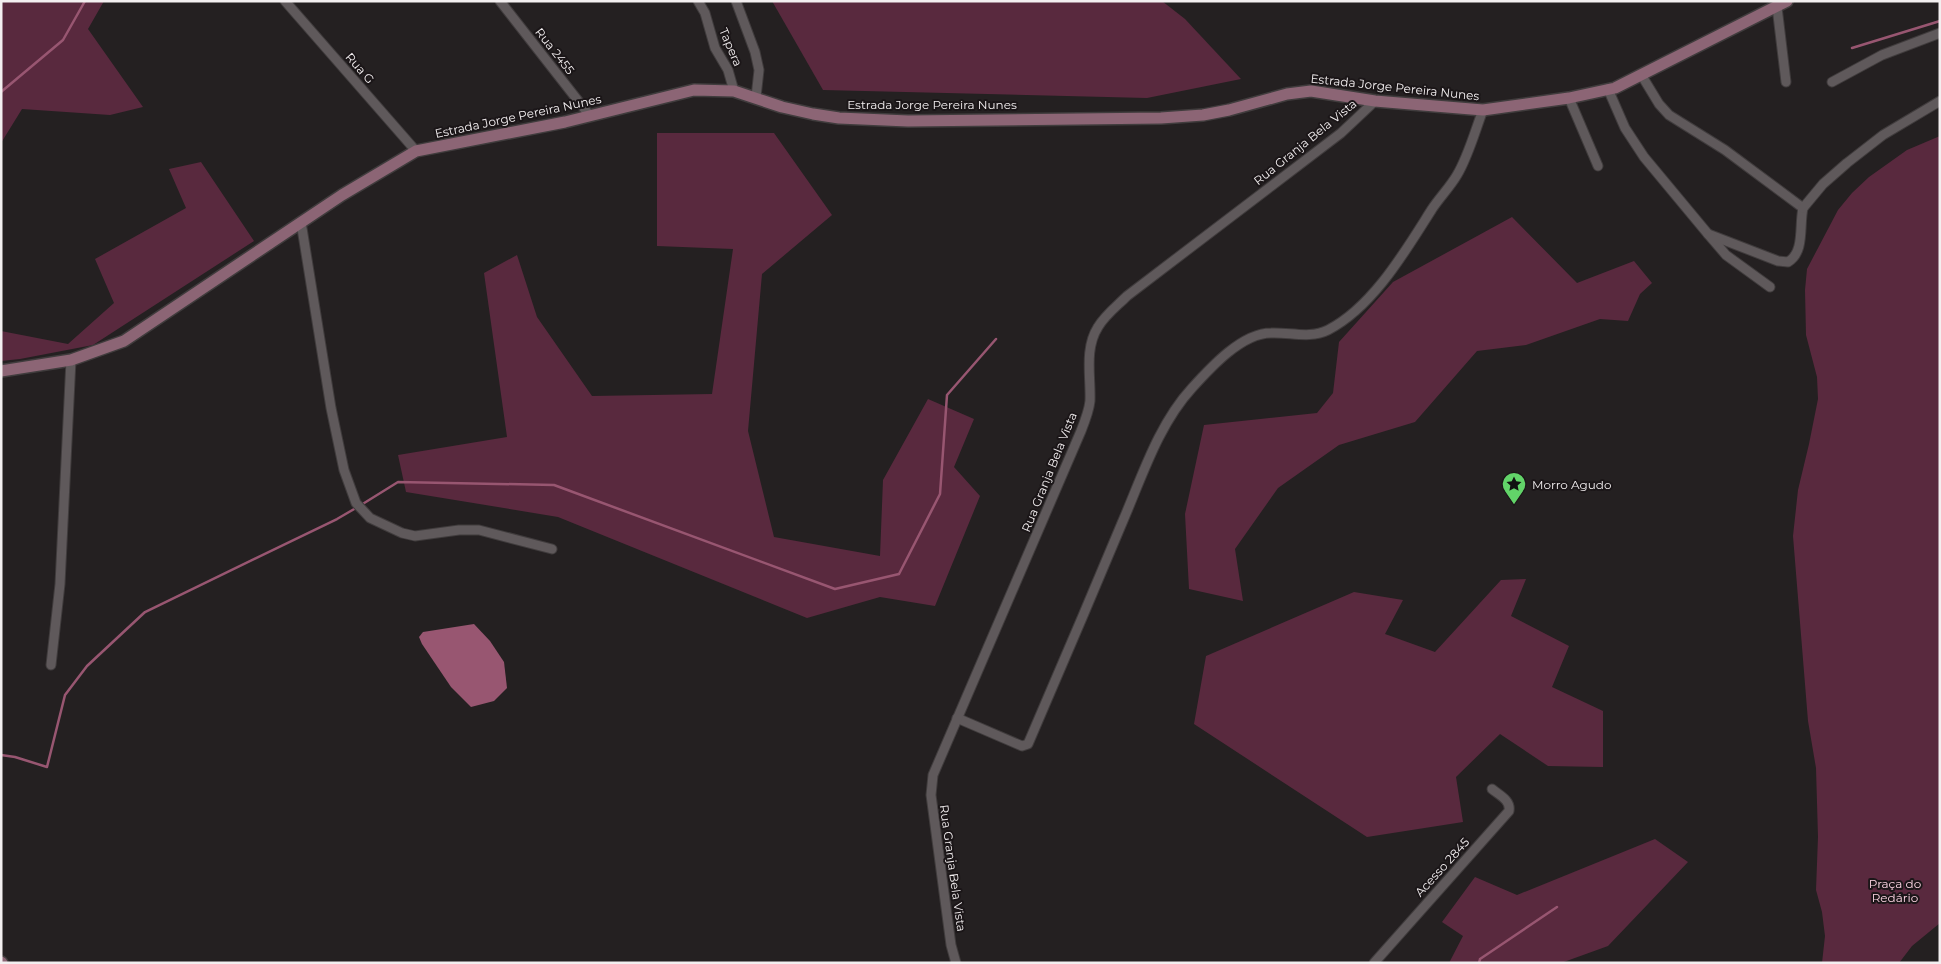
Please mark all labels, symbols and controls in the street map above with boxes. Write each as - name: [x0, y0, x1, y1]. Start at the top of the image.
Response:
- street label: Rua 2455: [532, 25, 578, 77]
- street label: Tapera: [716, 25, 746, 69]
- street label: Rua G: [342, 49, 378, 87]
- street label: Estrada Jorge Pereira Nunes: [1310, 71, 1480, 103]
- street label: Estrada Jorge Pereira Nunes: [433, 91, 603, 141]
- street label: Rua Granja Bela Vista: [1251, 96, 1359, 188]
- street label: Estrada Jorge Pereira Nunes: [847, 97, 1017, 112]
- street label: Rua Granja Bela Vista: [1018, 410, 1080, 534]
- place icon: Morro Agudo: [1501, 471, 1527, 505]
- place label: Morro Agudo: [1532, 477, 1612, 492]
- street label: Rua Granja Bela Vista: [937, 804, 969, 932]
- street label: Acesso 2845: [1412, 834, 1472, 900]
- park label: Praça do Redário: [1869, 876, 1921, 905]

